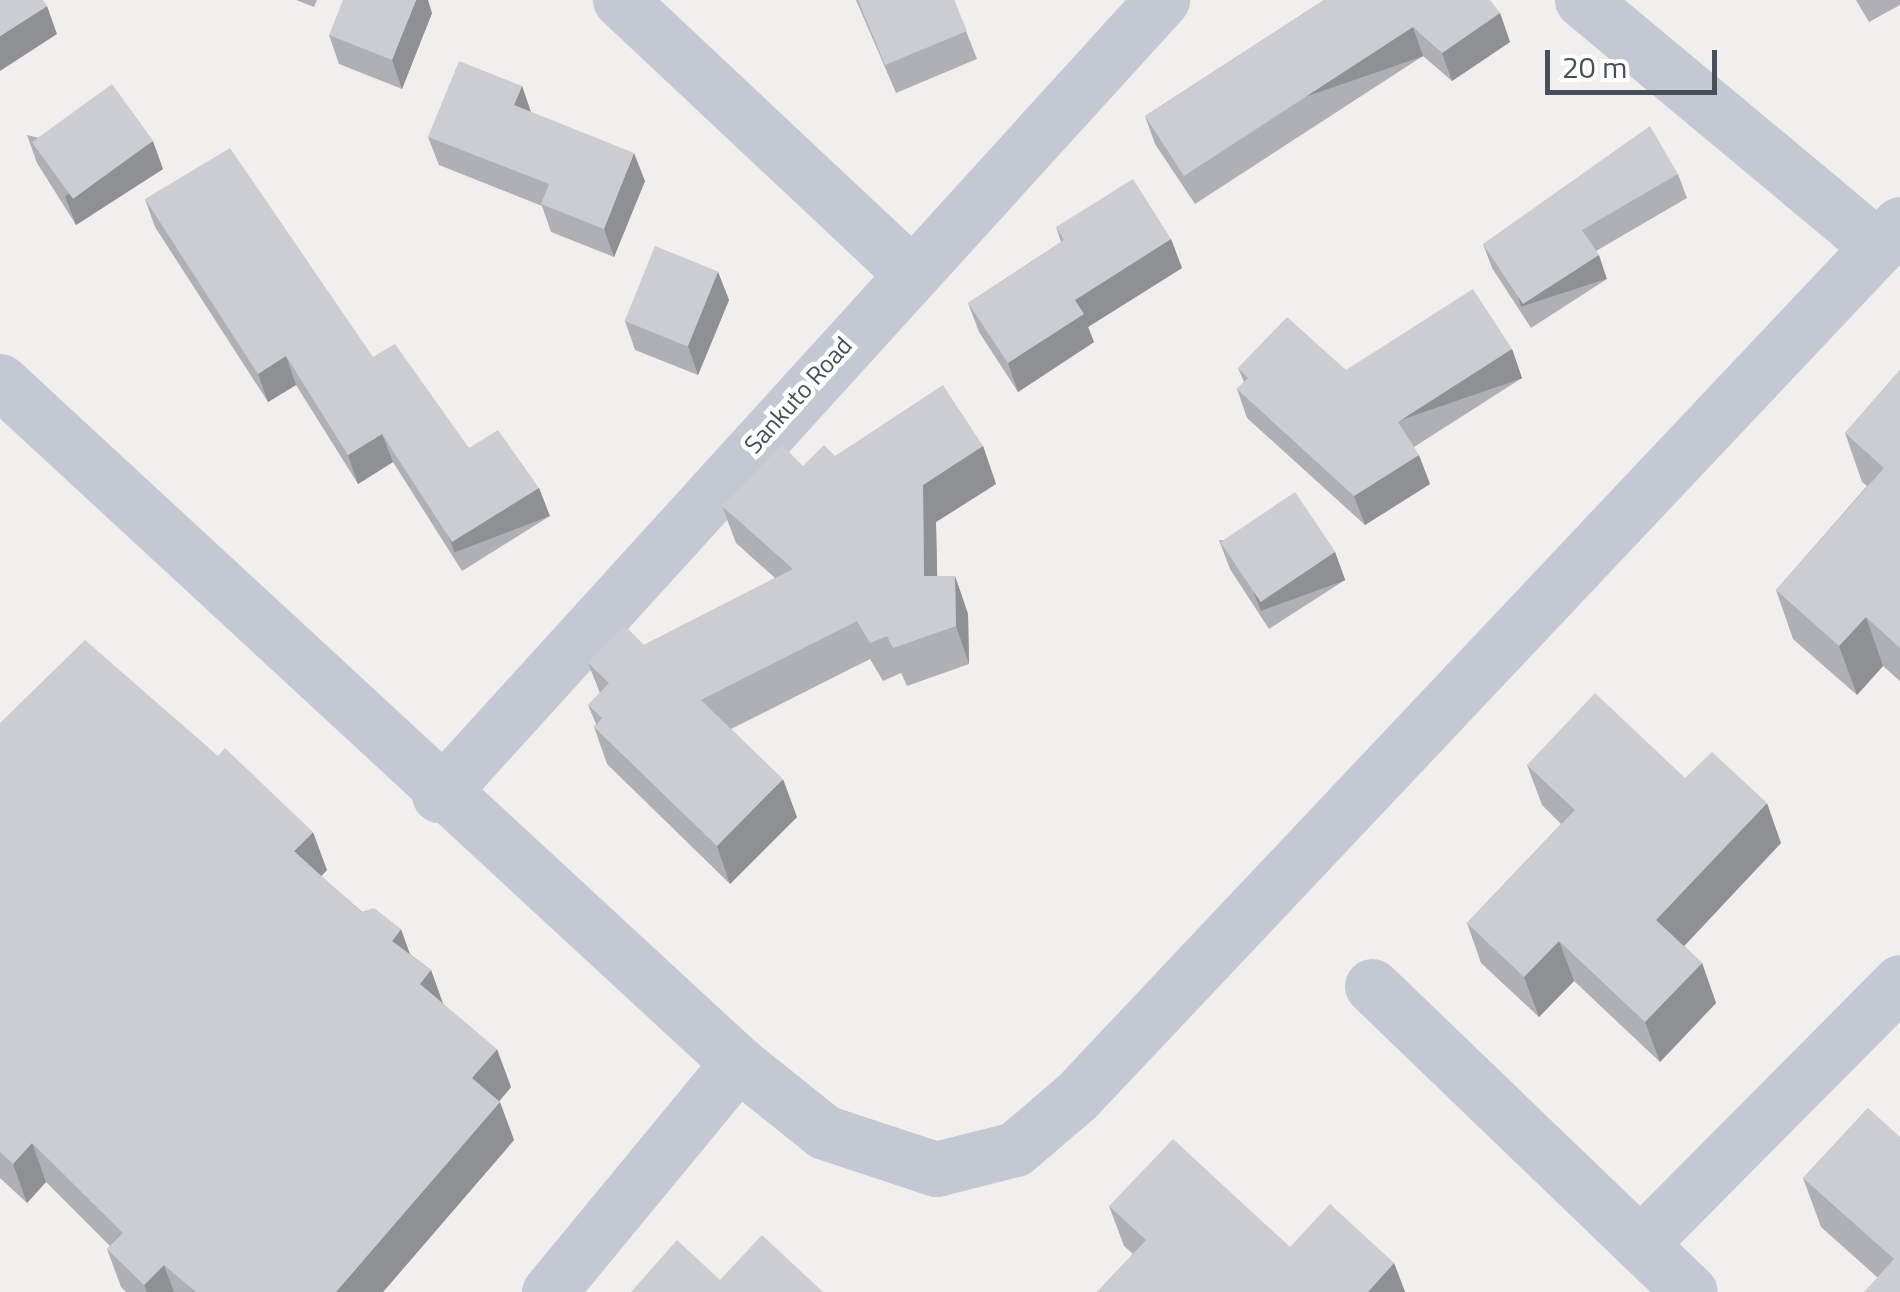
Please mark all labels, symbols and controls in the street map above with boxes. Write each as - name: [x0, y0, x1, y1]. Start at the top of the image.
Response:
- scale bar: [1550, 30, 1722, 92]
- text: 20 m: [1562, 44, 1627, 90]
- street label: Sankuto Road: [738, 331, 858, 459]

